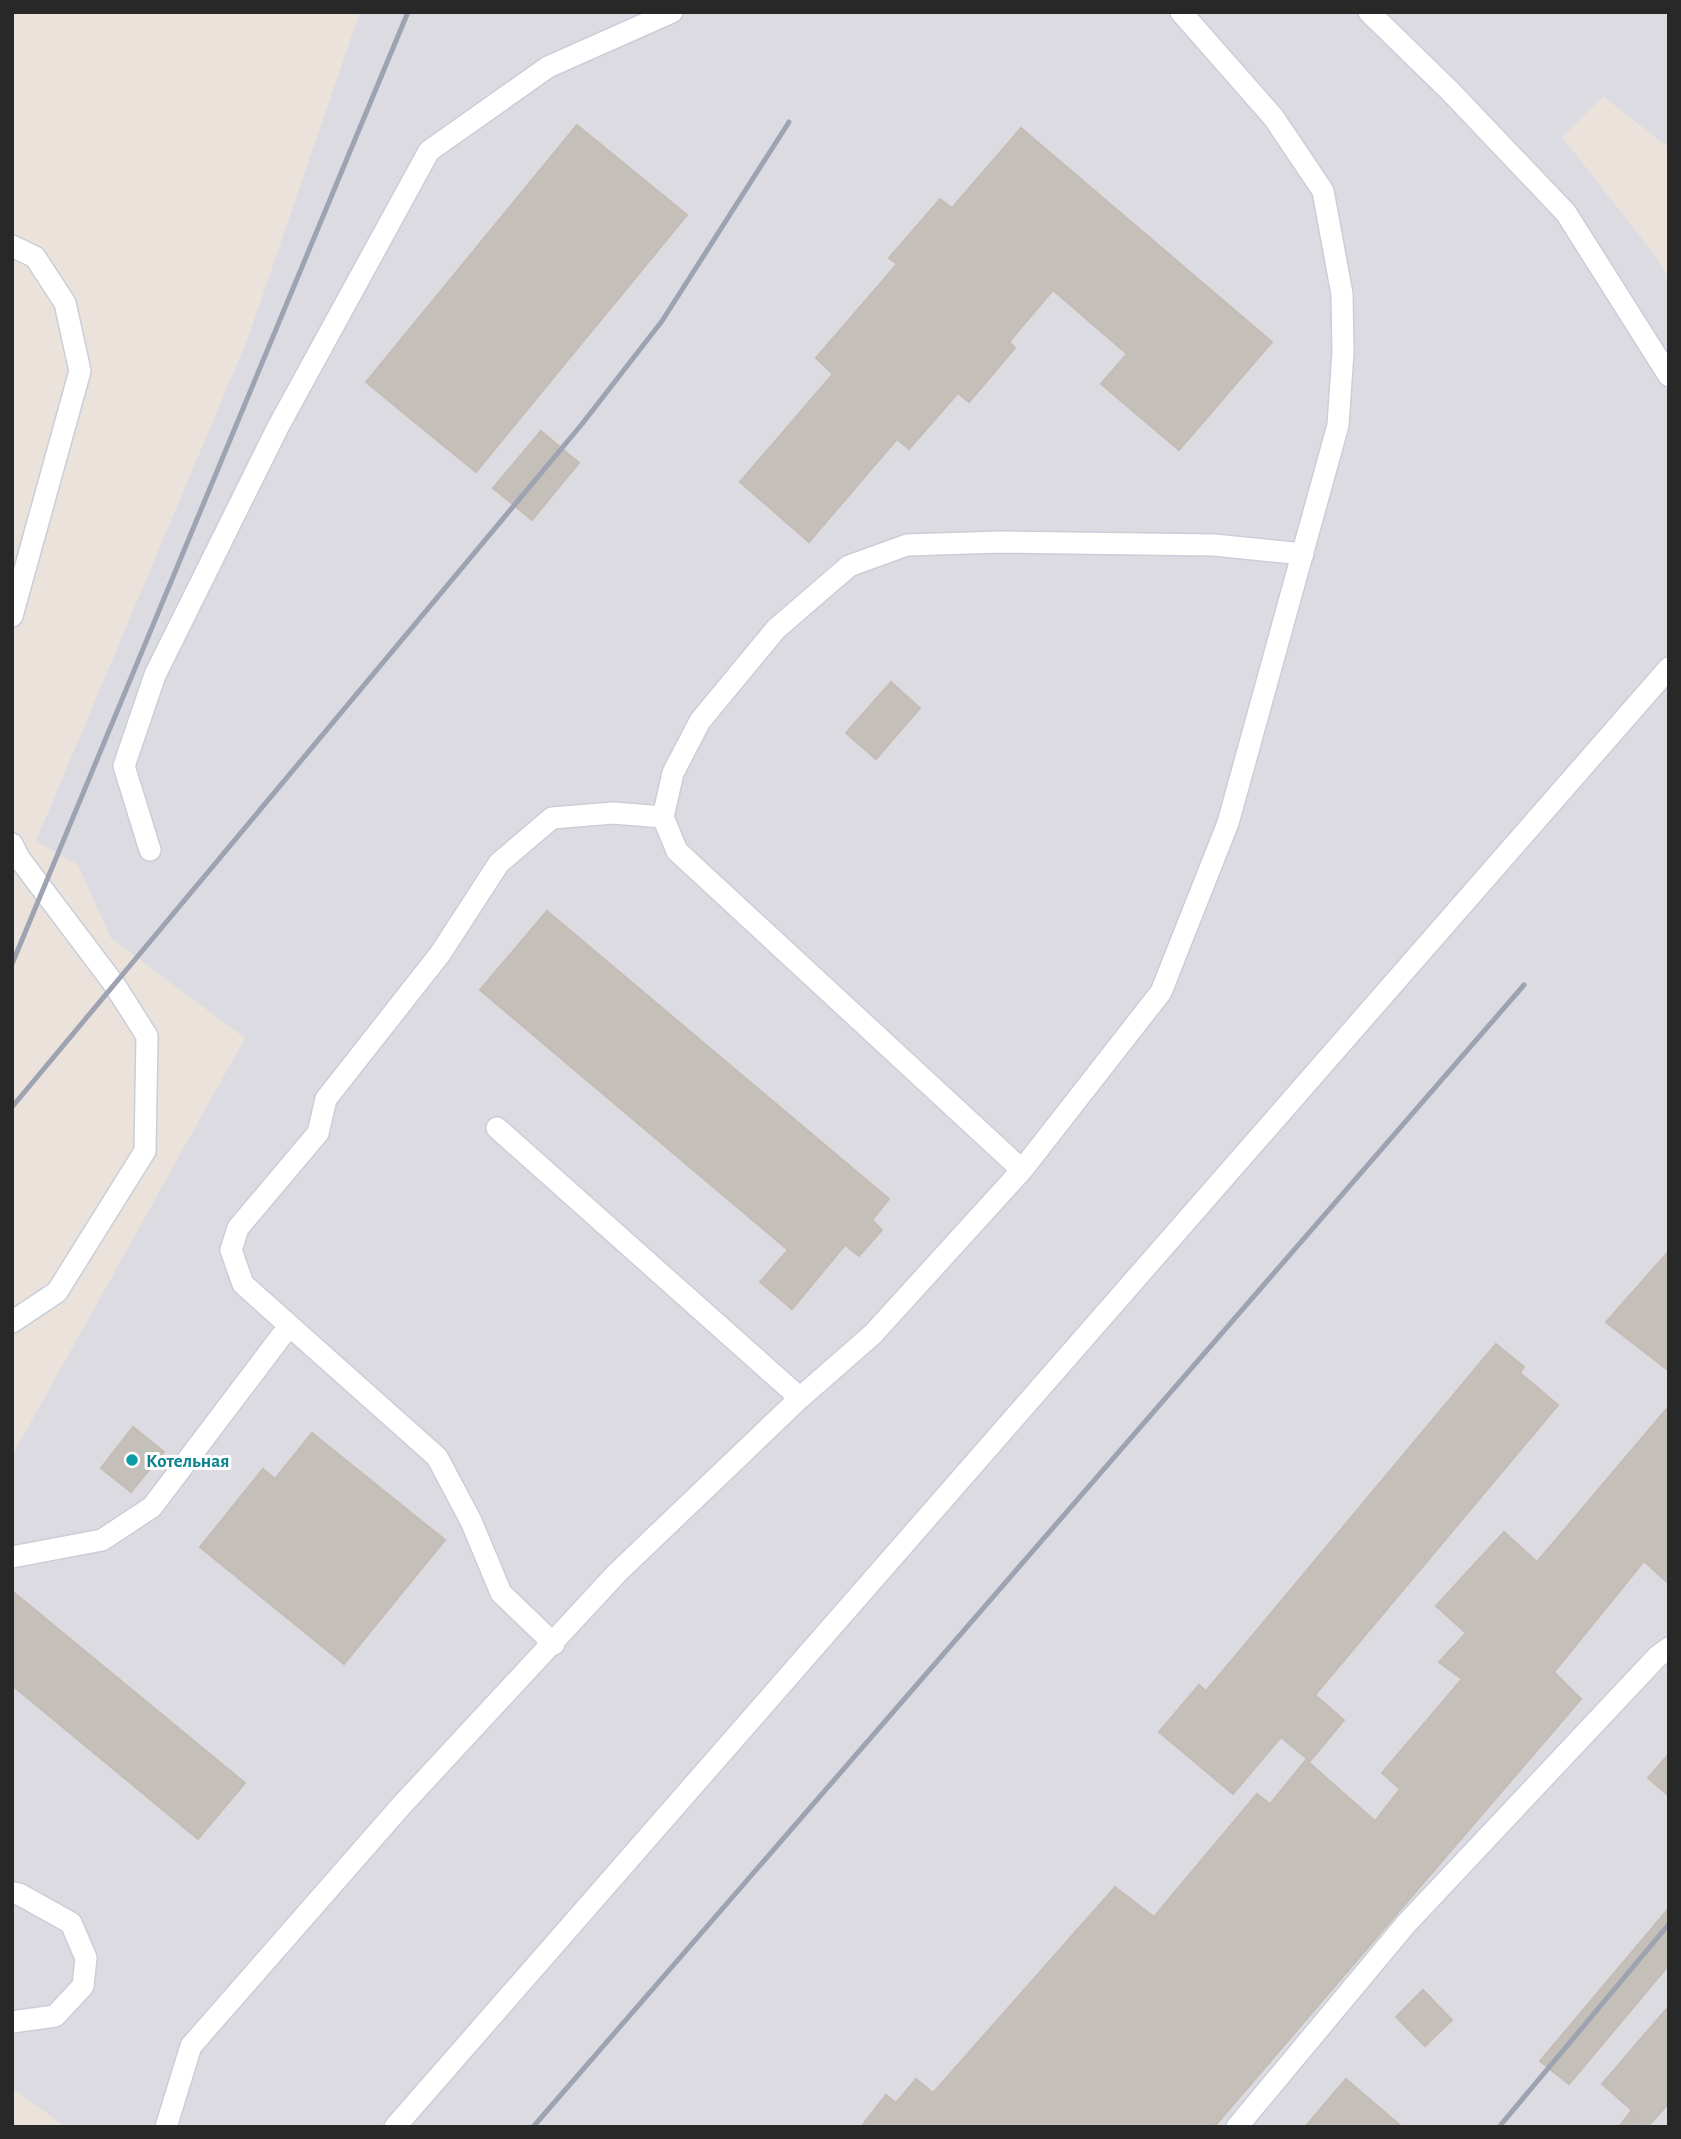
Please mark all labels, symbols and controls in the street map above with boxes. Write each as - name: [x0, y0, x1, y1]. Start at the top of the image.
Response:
- marker: Котельная: [124, 1452, 140, 1468]
- place label: Котельная: [146, 1452, 229, 1471]

